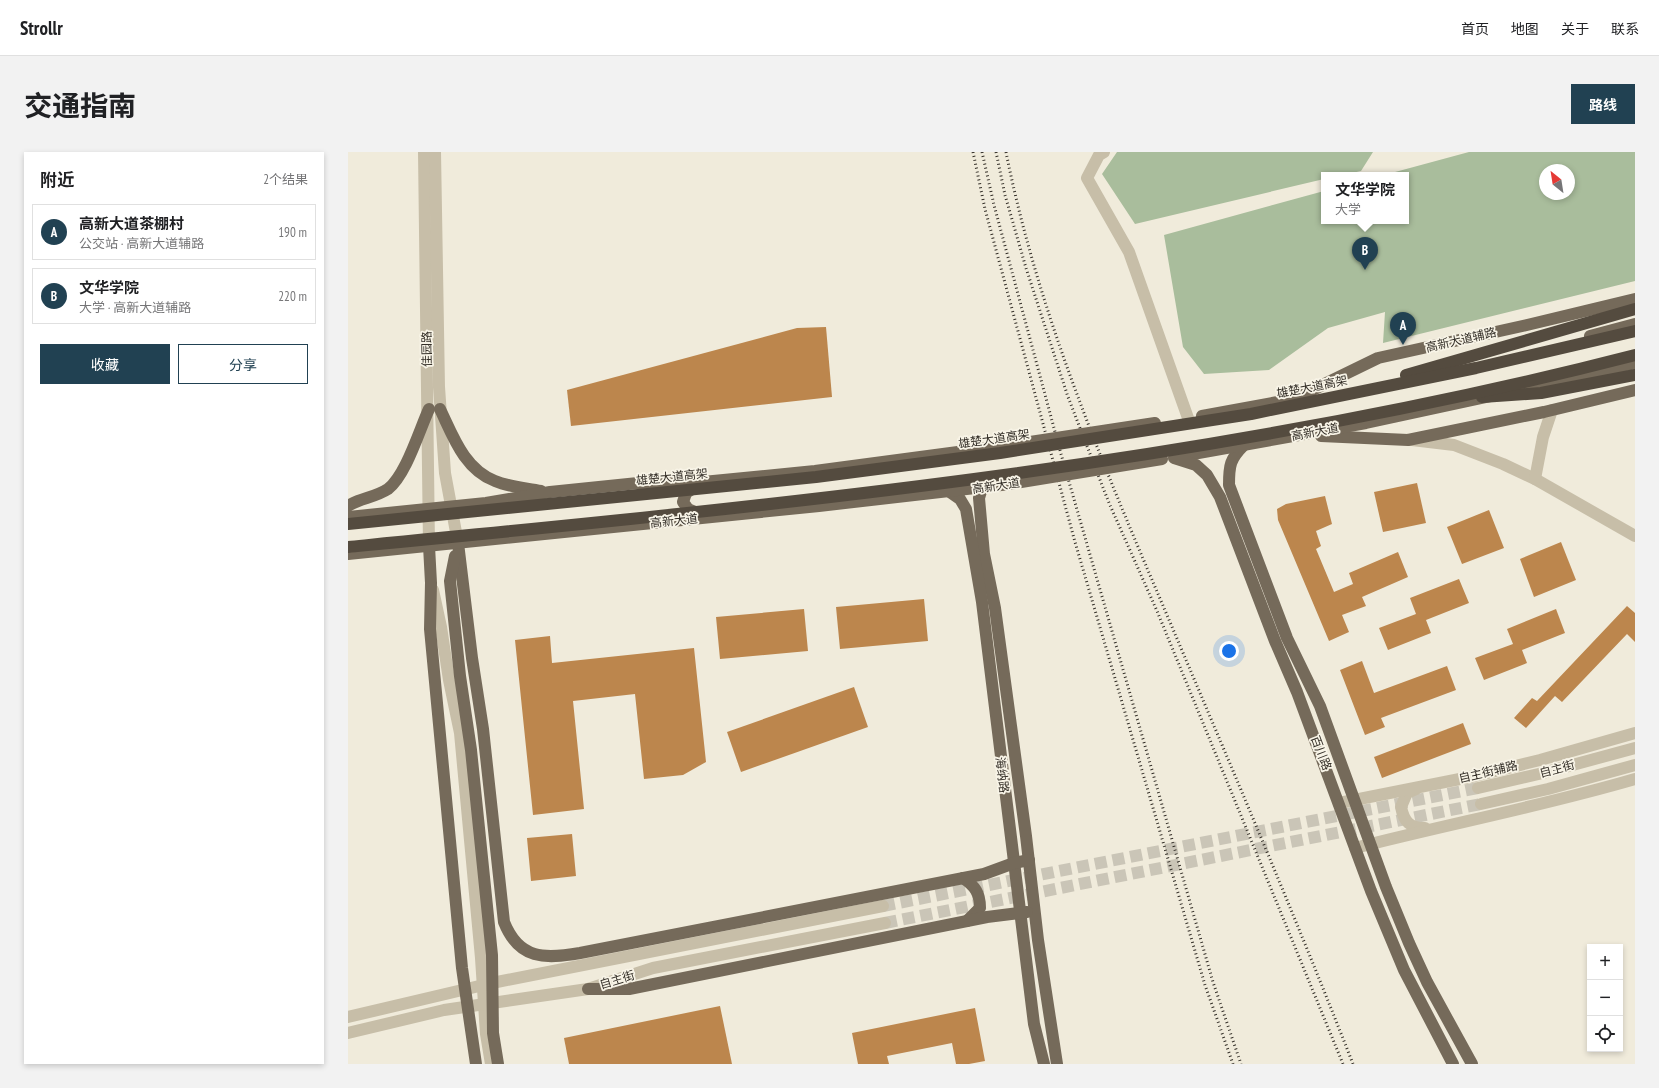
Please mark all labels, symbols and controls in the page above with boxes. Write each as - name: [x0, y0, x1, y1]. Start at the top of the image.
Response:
- text: Strollr: [20, 16, 63, 40]
- text: 首页: [1461, 20, 1489, 38]
- text: 地图: [1511, 20, 1539, 38]
- text: 关于: [1561, 20, 1589, 38]
- text: 联系: [1611, 20, 1639, 38]
- button: 路线: [1571, 84, 1635, 124]
- text: 交通指南: [24, 87, 136, 124]
- north arrow: [1539, 164, 1575, 200]
- text: 附近: [40, 169, 74, 191]
- text: 2个结果: [263, 171, 308, 188]
- popup: [1321, 172, 1409, 224]
- text: 文华学院: [1335, 180, 1395, 199]
- text: 大学: [1335, 201, 1361, 218]
- text: 高新大道茶棚村: [79, 214, 184, 233]
- text: A: [51, 224, 57, 241]
- text: 190 m: [278, 224, 307, 241]
- text: 公交站 · 高新大道辅路: [79, 235, 204, 252]
- pin: B: [1352, 237, 1378, 270]
- text: 文华学院: [79, 278, 139, 297]
- text: B: [51, 288, 57, 305]
- text: 220 m: [278, 288, 307, 305]
- text: 大学 · 高新大道辅路: [79, 299, 191, 316]
- pin: A: [1390, 312, 1416, 345]
- street label: 高新大道辅路: [1424, 324, 1498, 355]
- street label: 佳园路: [419, 331, 434, 367]
- button: 收藏: [40, 344, 170, 384]
- button: 分享: [178, 344, 308, 384]
- street label: 雄楚大道高架: [1275, 372, 1349, 401]
- street label: 高新大道: [1290, 420, 1340, 443]
- street label: 雄楚大道高架: [957, 426, 1031, 451]
- street label: 雄楚大道高架: [635, 465, 709, 488]
- street label: 高新大道: [971, 475, 1021, 496]
- street label: 高新大道: [649, 511, 699, 530]
- your location: [1219, 641, 1239, 661]
- street label: 百川路: [1308, 733, 1335, 772]
- street label: 海纳路: [993, 756, 1012, 794]
- street label: 自主街辅路: [1457, 757, 1519, 786]
- street label: 自主街: [1538, 757, 1576, 780]
- map controls: [1587, 944, 1623, 1052]
- button: +: [1587, 944, 1623, 980]
- street label: 自主街: [597, 967, 636, 992]
- button: −: [1587, 980, 1623, 1016]
- button: locate: [1587, 1016, 1623, 1052]

